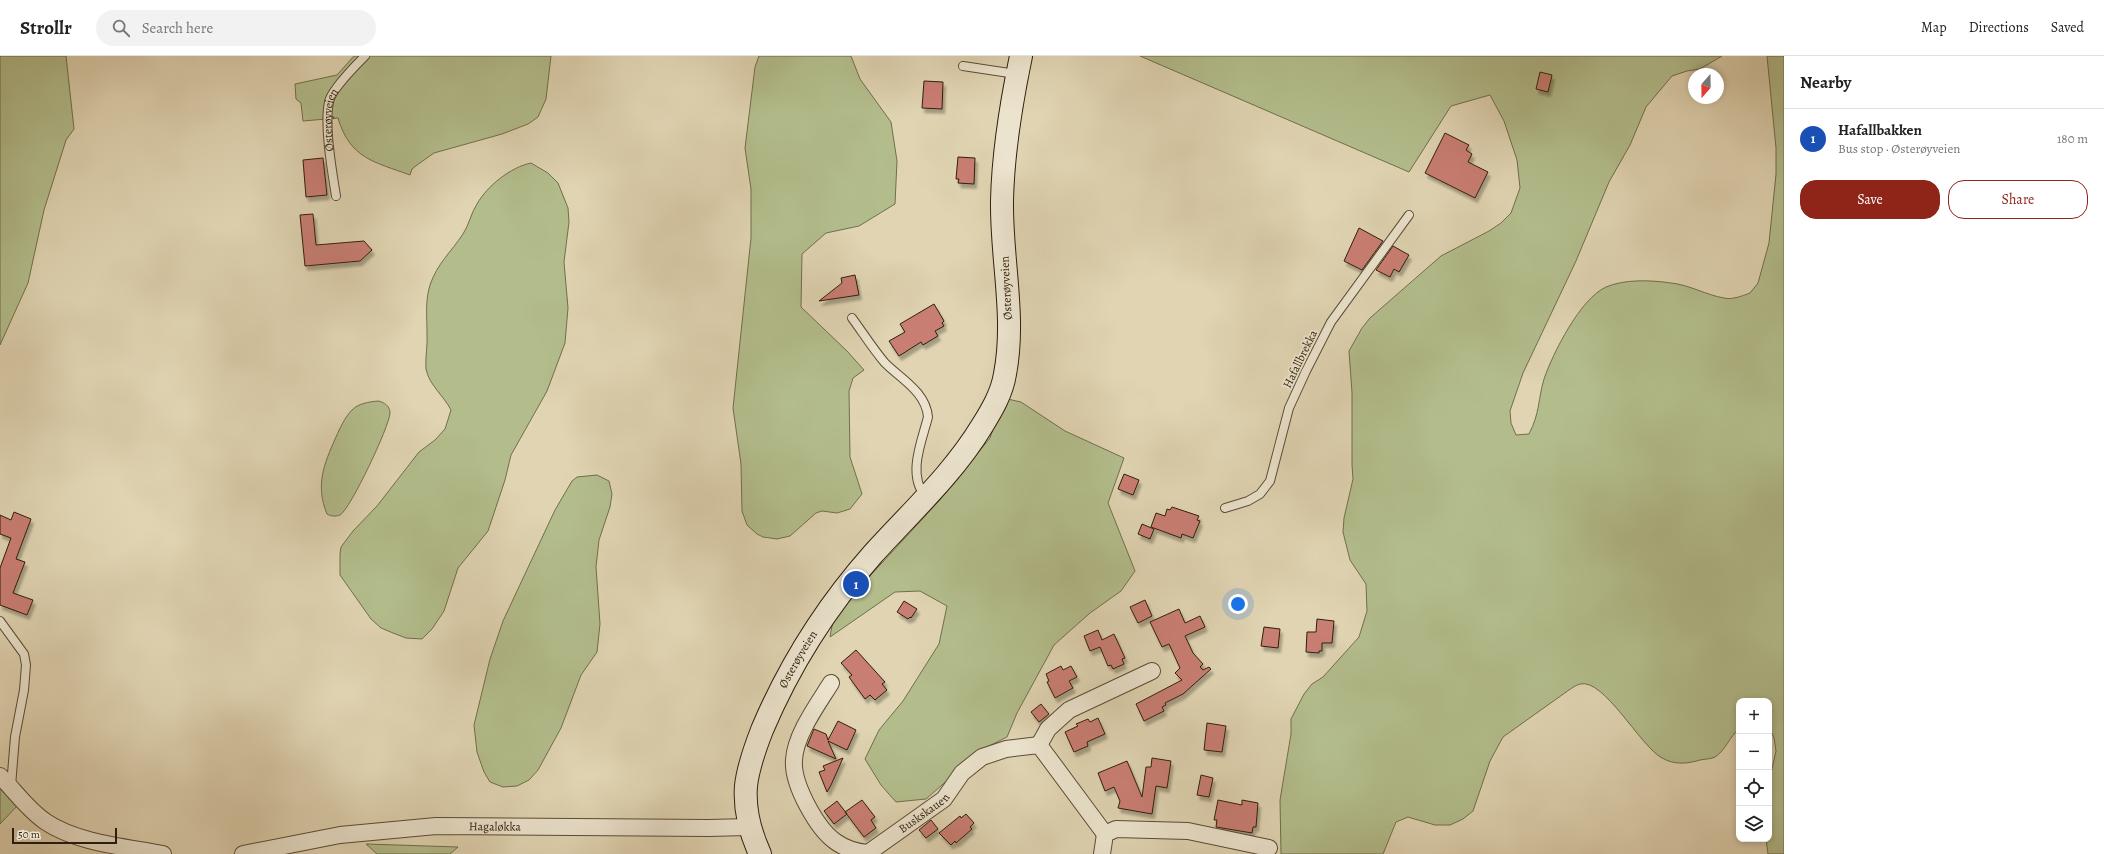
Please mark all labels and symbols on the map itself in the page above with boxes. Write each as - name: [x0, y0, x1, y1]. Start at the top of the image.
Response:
- north arrow: [1688, 68, 1724, 104]
- street label: Østerøyveien: [319, 85, 342, 152]
- street label: Østerøyveien: [996, 255, 1016, 320]
- street label: Hafallbrekka: [1279, 327, 1321, 391]
- pin: 1: [843, 569, 869, 599]
- your location: [1228, 594, 1248, 614]
- street label: Østerøyveien: [775, 627, 821, 691]
- street label: Buskskauen: [895, 790, 954, 837]
- street label: Hagaløkka: [469, 818, 521, 835]
- scale bar: [12, 826, 117, 845]

